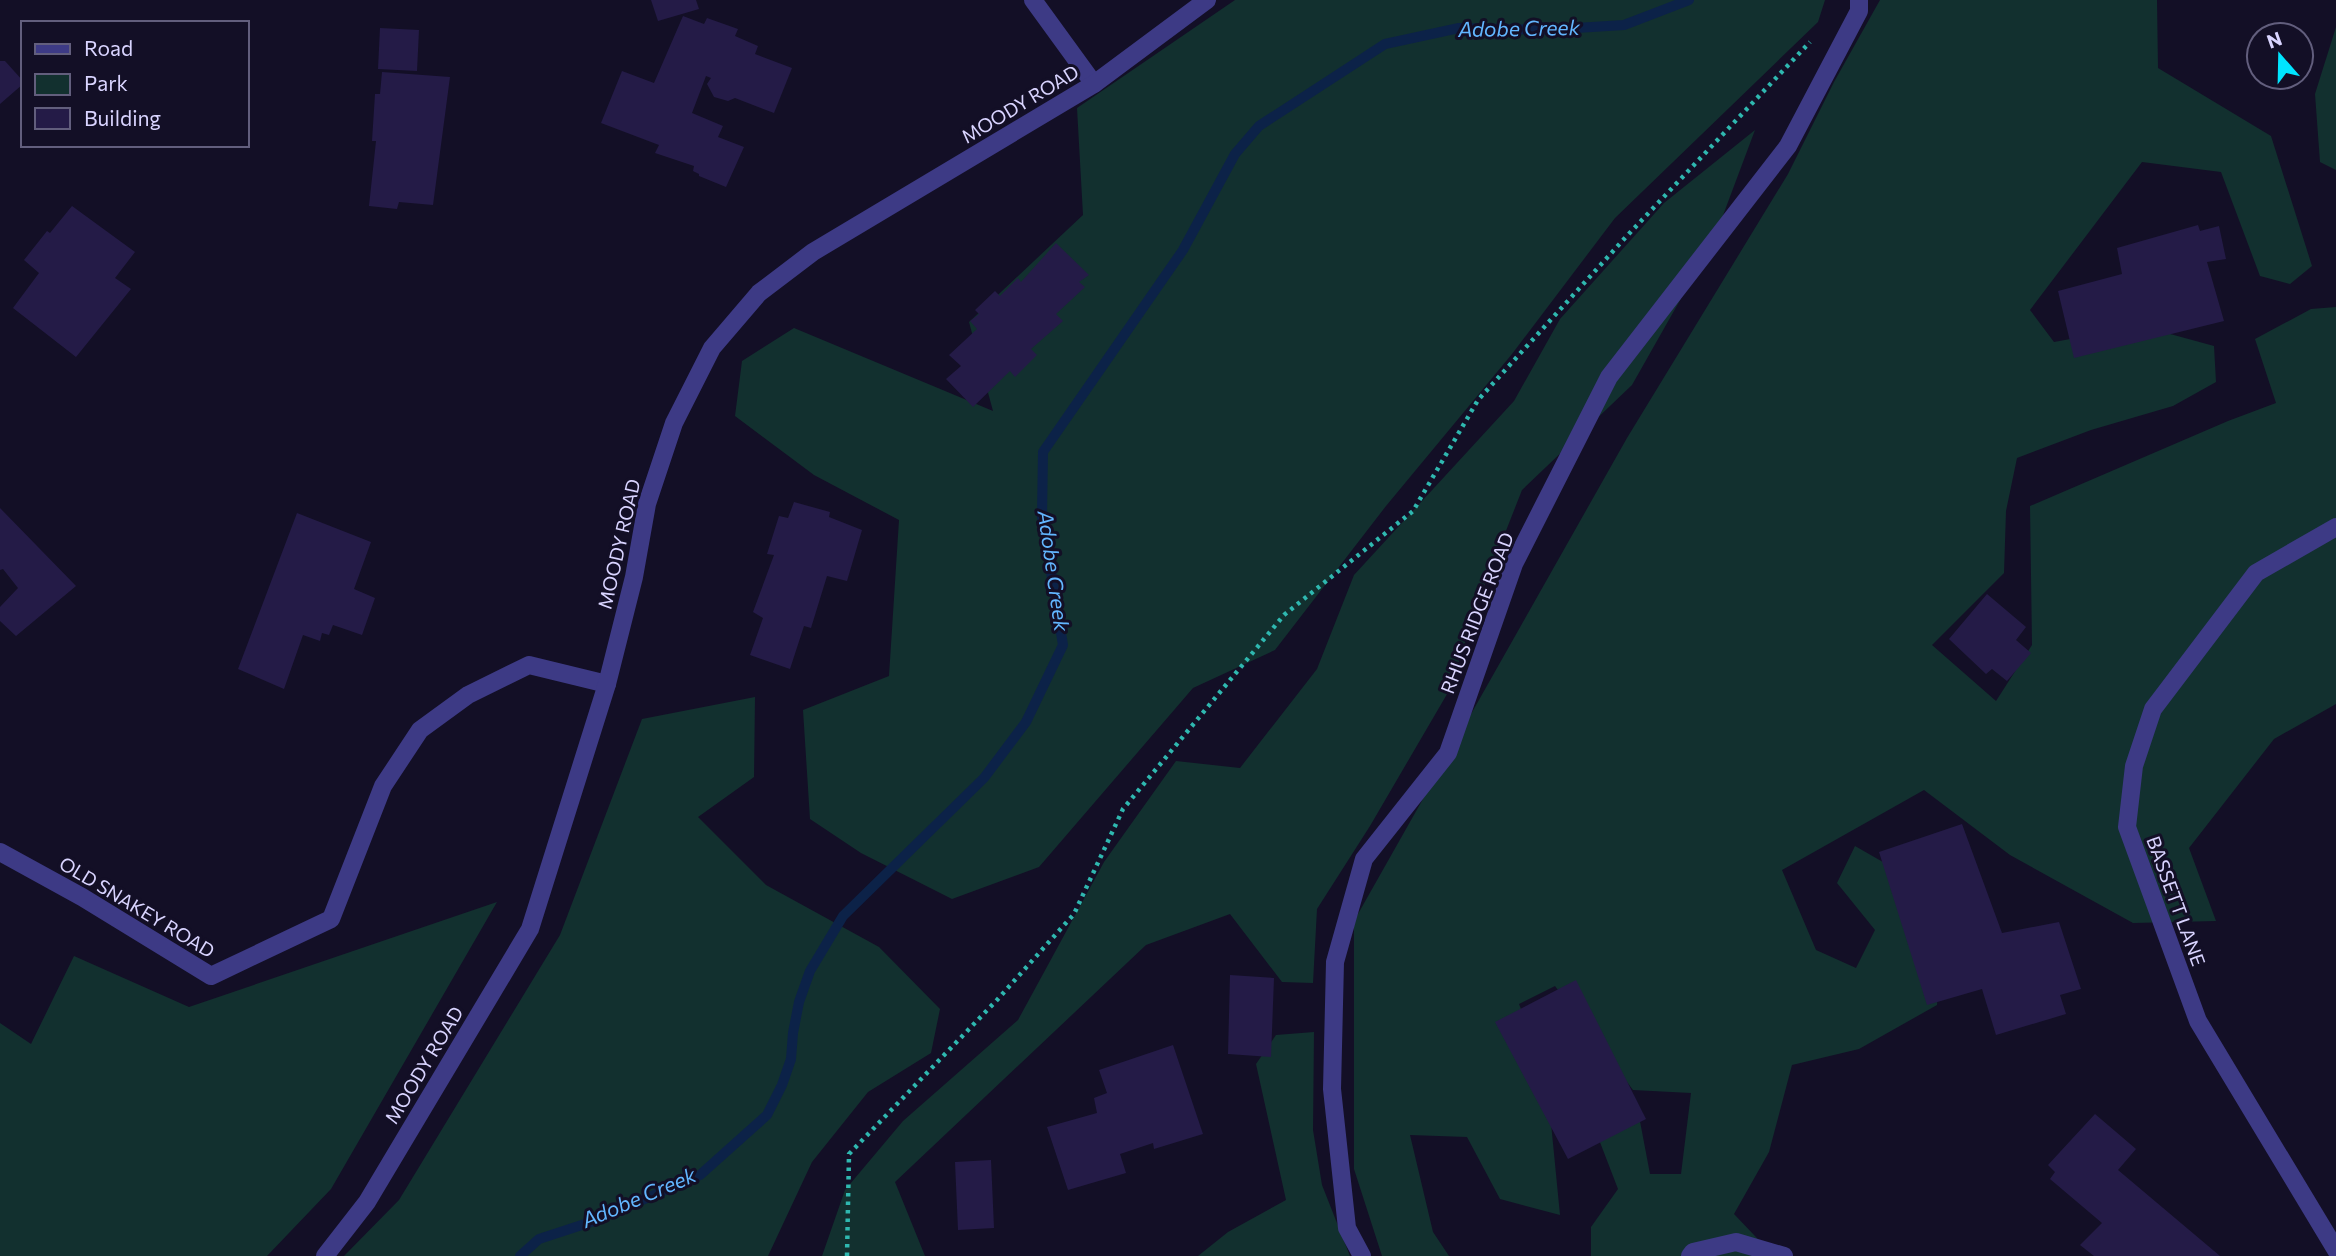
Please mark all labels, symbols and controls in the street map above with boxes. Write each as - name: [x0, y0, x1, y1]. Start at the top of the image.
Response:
- water label: Adobe Creek: [1457, 14, 1581, 41]
- legend: [21, 21, 248, 147]
- north arrow: [2245, 21, 2315, 91]
- text: N: [2263, 26, 2285, 53]
- text: Road: [84, 35, 133, 60]
- street label: MOODY ROAD: [957, 60, 1083, 148]
- text: Park: [84, 70, 128, 95]
- text: Building: [84, 105, 161, 130]
- street label: MOODY ROAD: [592, 477, 645, 611]
- water label: Adobe Creek: [1033, 508, 1075, 633]
- street label: RHUS RIDGE ROAD: [1435, 529, 1518, 697]
- street label: BASSETT LANE: [2142, 833, 2211, 969]
- street label: OLD SNAKEY ROAD: [55, 851, 219, 962]
- street label: MOODY ROAD: [380, 1002, 468, 1128]
- water label: Adobe Creek: [577, 1161, 700, 1232]

